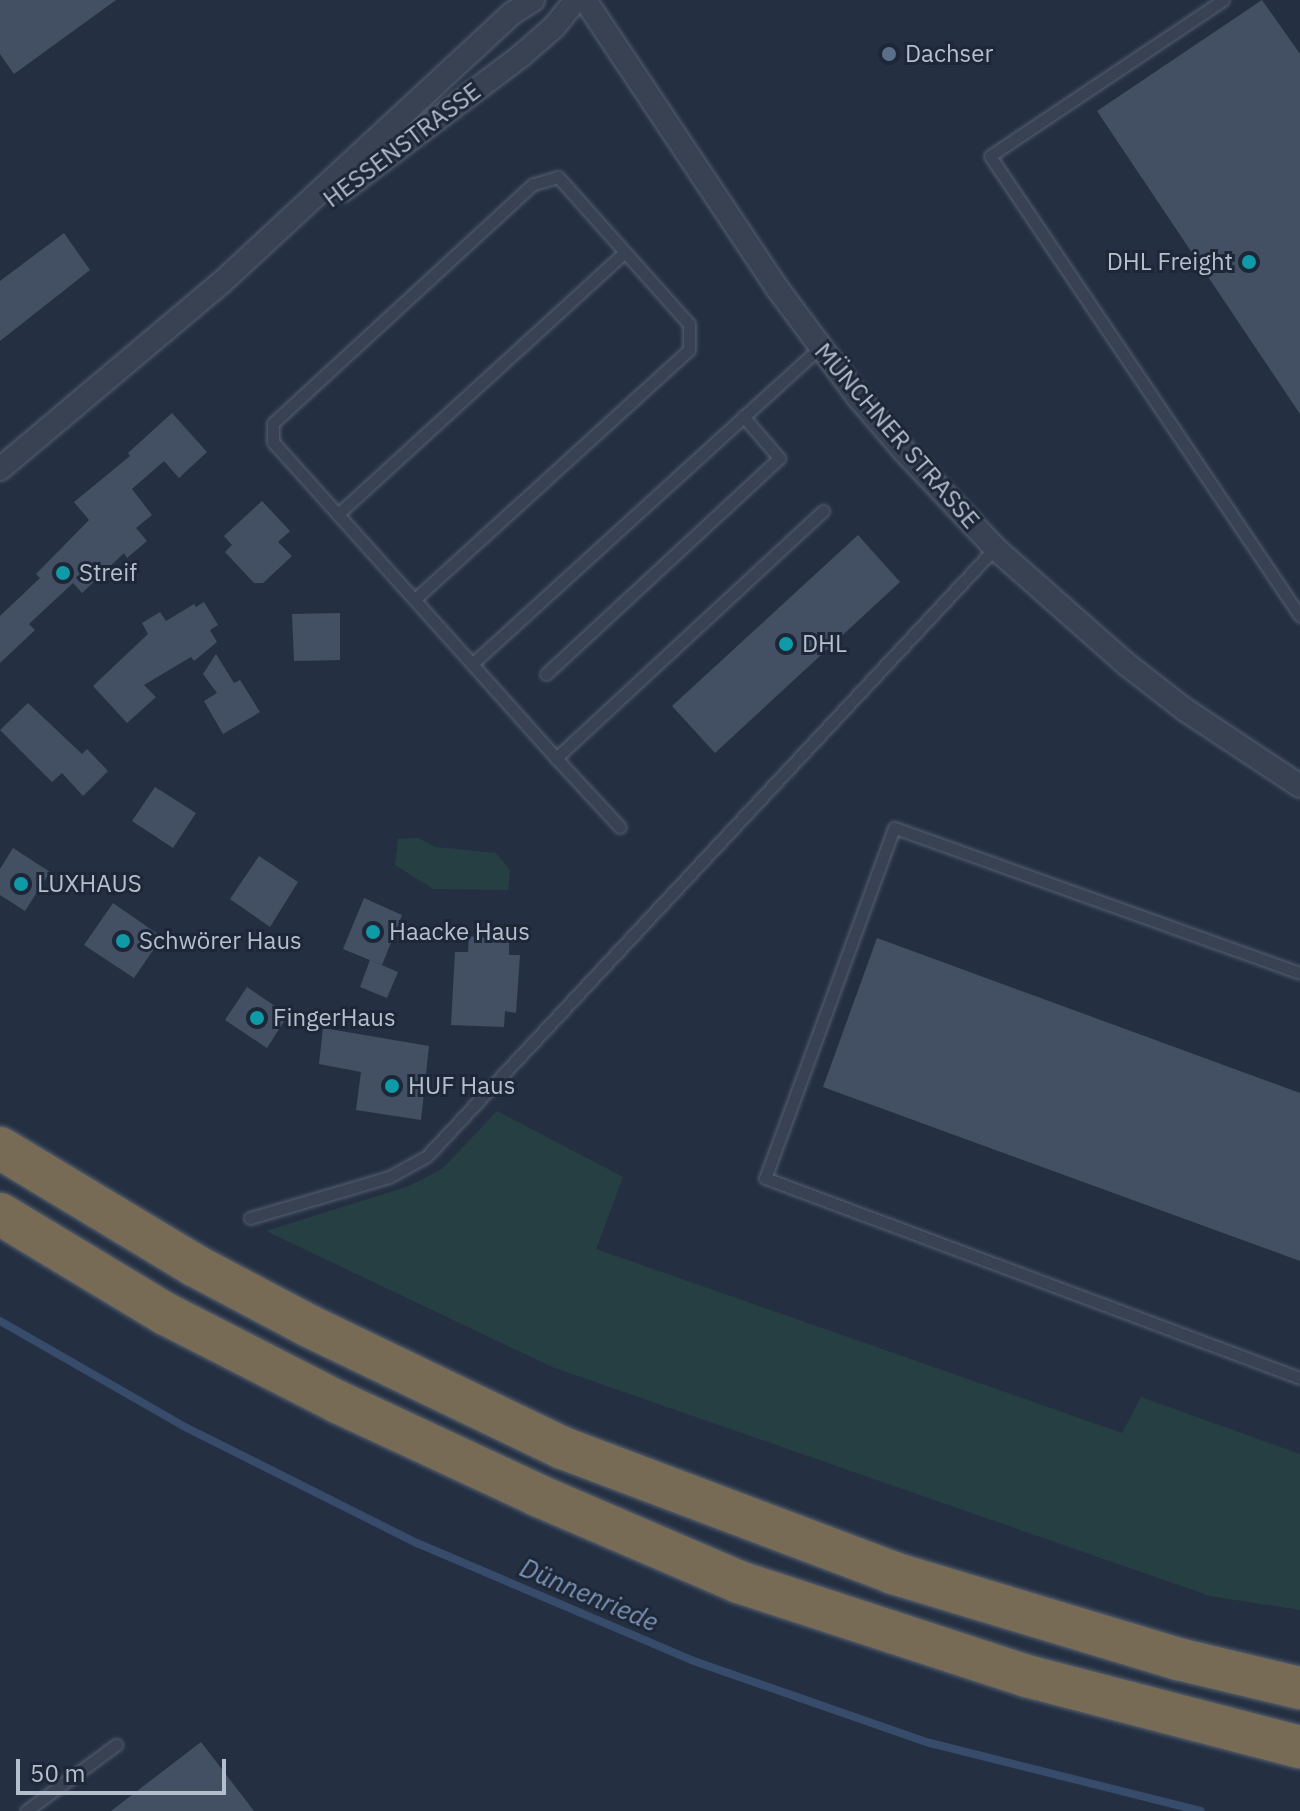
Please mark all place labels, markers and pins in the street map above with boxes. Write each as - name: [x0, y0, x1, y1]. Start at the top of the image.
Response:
- place label: Dachser: [905, 40, 993, 68]
- marker: Dachser: [880, 45, 898, 63]
- place label: DHL Freight: [1107, 248, 1233, 276]
- marker: DHL Freight: [1240, 253, 1258, 271]
- place label: Streif: [79, 559, 137, 587]
- marker: Streif: [54, 564, 72, 582]
- place label: DHL: [802, 630, 847, 658]
- marker: DHL: [777, 635, 795, 653]
- place label: LUXHAUS: [37, 870, 142, 898]
- marker: LUXHAUS: [12, 875, 30, 893]
- place label: Haacke Haus: [389, 918, 530, 946]
- marker: Haacke Haus: [364, 923, 382, 941]
- place label: Schwörer Haus: [139, 927, 302, 955]
- marker: Schwörer Haus: [114, 932, 132, 950]
- place label: FingerHaus: [273, 1004, 396, 1032]
- marker: FingerHaus: [248, 1009, 266, 1027]
- place label: HUF Haus: [408, 1072, 515, 1100]
- marker: HUF Haus: [383, 1077, 401, 1095]

